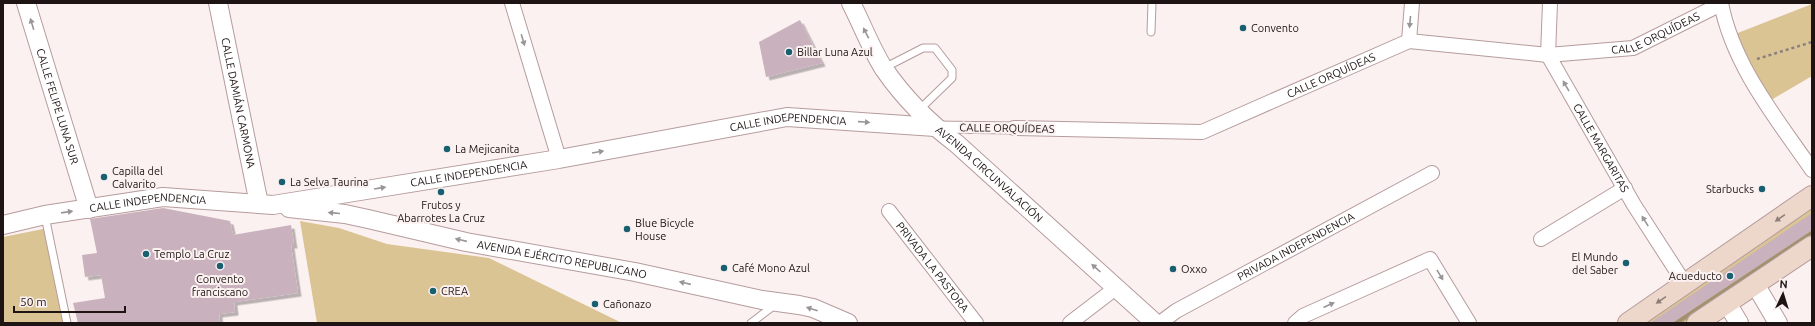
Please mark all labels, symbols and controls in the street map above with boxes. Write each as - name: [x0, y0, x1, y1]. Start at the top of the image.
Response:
- street label: CALLE ORQUÍDEAS: [1611, 10, 1702, 56]
- one-way arrow: [1407, 16, 1414, 28]
- one-way arrow: [29, 18, 35, 30]
- place label: Convento: [1251, 22, 1299, 34]
- marker: Convento: [1238, 23, 1248, 33]
- one-way arrow: [863, 27, 869, 38]
- one-way arrow: [520, 35, 526, 47]
- street label: CALLE DAMIÁN CARMONA: [219, 37, 258, 170]
- place label: Billar Luna Azul: [797, 46, 873, 58]
- street label: CALLE FELIPE LUNA SUR: [34, 47, 81, 166]
- marker: Billar Luna Azul: [784, 47, 794, 57]
- street label: CALLE ORQUÍDEAS: [1285, 50, 1377, 100]
- one-way arrow: [1562, 80, 1569, 92]
- street label: CALLE MARGARITAS: [1571, 101, 1631, 195]
- street label: CALLE INDEPENDENCIA: [729, 111, 848, 133]
- one-way arrow: [858, 119, 870, 126]
- street label: CALLE ORQUÍDEAS: [959, 120, 1055, 135]
- street label: AVENIDA CIRCUNVALACIÓN: [933, 124, 1045, 225]
- place label: La Mejicanita: [455, 143, 519, 155]
- marker: La Mejicanita: [442, 144, 452, 154]
- one-way arrow: [591, 148, 604, 154]
- street label: CALLE INDEPENDENCIA: [410, 158, 529, 189]
- place label: Capilla del Calvarito: [112, 165, 163, 190]
- marker: Capilla del Calvarito: [99, 172, 109, 182]
- place label: La Selva Taurina: [290, 176, 368, 188]
- marker: La Selva Taurina: [277, 177, 287, 187]
- place label: Starbucks: [1706, 183, 1754, 195]
- marker: Starbucks: [1757, 184, 1767, 194]
- one-way arrow: [374, 185, 386, 191]
- marker: Frutos y Abarrotes La Cruz: [436, 187, 446, 197]
- street label: CALLE INDEPENDENCIA: [88, 191, 208, 214]
- place label: Frutos y Abarrotes La Cruz: [397, 199, 485, 224]
- one-way arrow: [61, 209, 73, 215]
- one-way arrow: [328, 210, 340, 217]
- street label: PRIVADA INDEPENDENCIA: [1235, 210, 1357, 283]
- one-way arrow: [1775, 214, 1785, 222]
- one-way arrow: [1641, 216, 1649, 227]
- place label: Blue Bicycle House: [635, 217, 694, 242]
- street label: PRIVADA LA PASTORA: [894, 220, 972, 315]
- marker: Blue Bicycle House: [622, 224, 632, 234]
- one-way arrow: [455, 237, 467, 243]
- street label: AVENIDA EJÉRCITO REPUBLICANO: [476, 238, 648, 280]
- place label: Templo La Cruz: [154, 248, 229, 260]
- marker: Templo La Cruz: [141, 249, 151, 259]
- place label: El Mundo del Saber: [1571, 251, 1619, 276]
- marker: El Mundo del Saber: [1621, 258, 1631, 268]
- marker: Convento franciscano: [215, 261, 225, 271]
- place label: Café Mono Azul: [732, 262, 810, 274]
- marker: Café Mono Azul: [719, 263, 729, 273]
- place label: Oxxo: [1181, 263, 1207, 275]
- one-way arrow: [1091, 264, 1100, 273]
- marker: Oxxo: [1168, 264, 1178, 274]
- one-way arrow: [1437, 269, 1444, 281]
- place label: Acueducto: [1669, 270, 1722, 282]
- marker: Acueducto: [1725, 271, 1735, 281]
- place label: Convento franciscano: [192, 273, 248, 298]
- north arrow: [1763, 274, 1803, 314]
- text: N: [1779, 278, 1788, 290]
- one-way arrow: [679, 279, 691, 285]
- place label: CREA: [441, 285, 469, 297]
- marker: CREA: [428, 286, 438, 296]
- scale bar: [14, 288, 125, 314]
- text: 50 m: [20, 295, 47, 308]
- one-way arrow: [1656, 296, 1666, 304]
- place label: Cañonazo: [603, 298, 651, 310]
- marker: Cañonazo: [590, 299, 600, 309]
- one-way arrow: [1324, 302, 1335, 308]
- one-way arrow: [806, 306, 818, 312]

